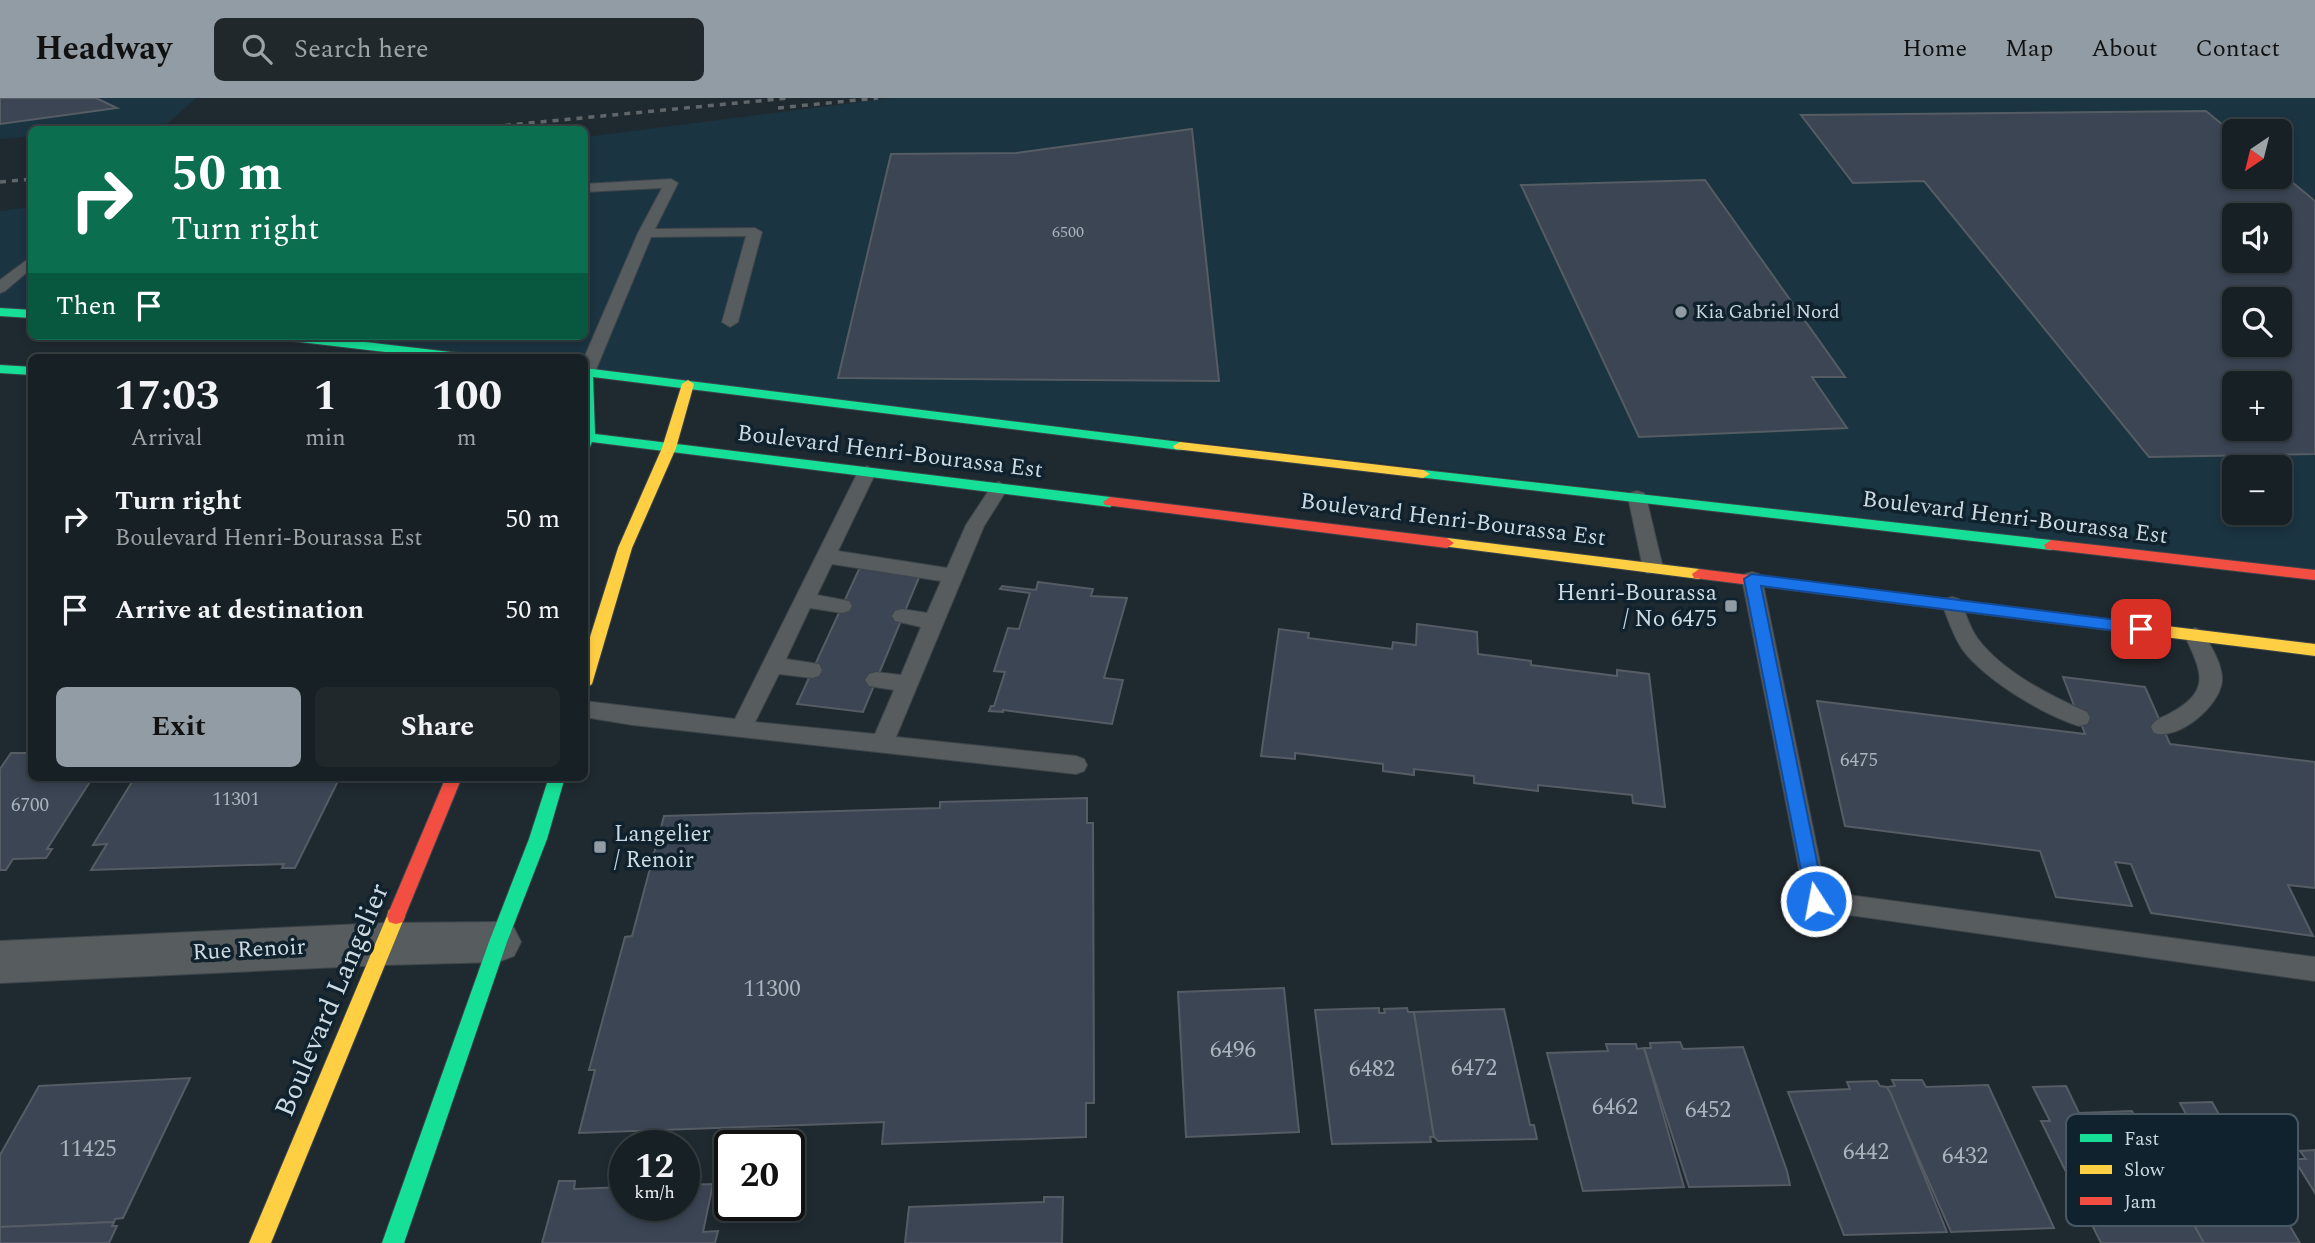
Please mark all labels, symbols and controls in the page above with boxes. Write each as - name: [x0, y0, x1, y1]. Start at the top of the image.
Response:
- search box: [214, 18, 704, 81]
- text: Headway: [35, 24, 172, 74]
- text: Search here: [294, 29, 429, 69]
- icon: search: [238, 30, 276, 68]
- text: Home: [1902, 31, 1967, 67]
- text: Map: [2005, 31, 2053, 67]
- text: About: [2091, 31, 2157, 67]
- text: Contact: [2195, 31, 2280, 67]
- north arrow: [2222, 119, 2292, 189]
- map controls: [2222, 119, 2292, 525]
- text: 50 m: [171, 137, 282, 212]
- icon: right: [56, 154, 147, 245]
- button: sound: [2222, 203, 2292, 273]
- text: Turn right: [171, 205, 319, 254]
- house number: 6500: [1052, 220, 1084, 244]
- text: Then: [56, 286, 116, 326]
- icon: arrive: [130, 287, 168, 325]
- button: search: [2222, 287, 2292, 357]
- place label: Kia Gabriel Nord: [1695, 298, 1840, 327]
- marker: Kia Gabriel Nord: [1673, 304, 1689, 320]
- text: 17:03: [114, 365, 219, 428]
- text: 1: [314, 365, 337, 428]
- text: 100: [431, 365, 502, 428]
- button: +: [2222, 371, 2292, 441]
- street label: Boulevard Henri-Bourassa Est: [735, 416, 1045, 488]
- text: Arrival: [131, 421, 202, 456]
- text: min: [305, 421, 346, 456]
- text: m: [457, 421, 477, 456]
- button: −: [2222, 455, 2292, 525]
- text: Turn right: [115, 481, 242, 521]
- street label: Boulevard Henri-Bourassa Est: [1860, 482, 2170, 554]
- street label: Boulevard Henri-Bourassa Est: [1298, 484, 1608, 556]
- text: 50 m: [505, 499, 560, 539]
- icon: right: [56, 500, 94, 538]
- text: Boulevard Henri-Bourassa Est: [115, 521, 423, 556]
- place label: Henri-Bourassa / No 6475: [1557, 576, 1717, 637]
- text: Arrive at destination: [115, 590, 364, 630]
- text: 50 m: [505, 590, 560, 630]
- icon: arrive: [56, 591, 94, 629]
- marker: Henri-Bourassa / No 6475: [1723, 598, 1739, 614]
- pin: [2111, 599, 2171, 659]
- icon: arrive: [2122, 610, 2160, 648]
- button: Exit: [56, 687, 301, 767]
- button: Share: [315, 687, 560, 767]
- house number: 6475: [1840, 746, 1878, 775]
- house number: 11301: [212, 785, 260, 814]
- house number: 6700: [11, 791, 49, 820]
- place label: Langelier / Renoir: [614, 817, 711, 878]
- marker: Langelier / Renoir: [592, 839, 608, 855]
- position arrow: [1779, 864, 1853, 938]
- street label: Boulevard Langelier: [263, 877, 401, 1123]
- street label: Rue Renoir: [191, 930, 307, 970]
- house number: 11300: [743, 972, 801, 1007]
- house number: 6496: [1210, 1033, 1256, 1068]
- house number: 6472: [1451, 1051, 1497, 1086]
- house number: 6482: [1349, 1052, 1395, 1087]
- house number: 6462: [1592, 1090, 1638, 1125]
- house number: 6452: [1685, 1093, 1731, 1128]
- legend: [2066, 1114, 2298, 1226]
- text: Fast: [2124, 1125, 2160, 1154]
- speed limit sign: 20: [714, 1130, 805, 1221]
- house number: 11425: [59, 1132, 117, 1167]
- house number: 6442: [1843, 1135, 1889, 1170]
- house number: 6432: [1942, 1139, 1988, 1174]
- text: 12: [635, 1140, 674, 1193]
- text: Slow: [2124, 1156, 2165, 1185]
- text: km/h: [634, 1179, 675, 1206]
- text: Jam: [2124, 1188, 2156, 1217]

